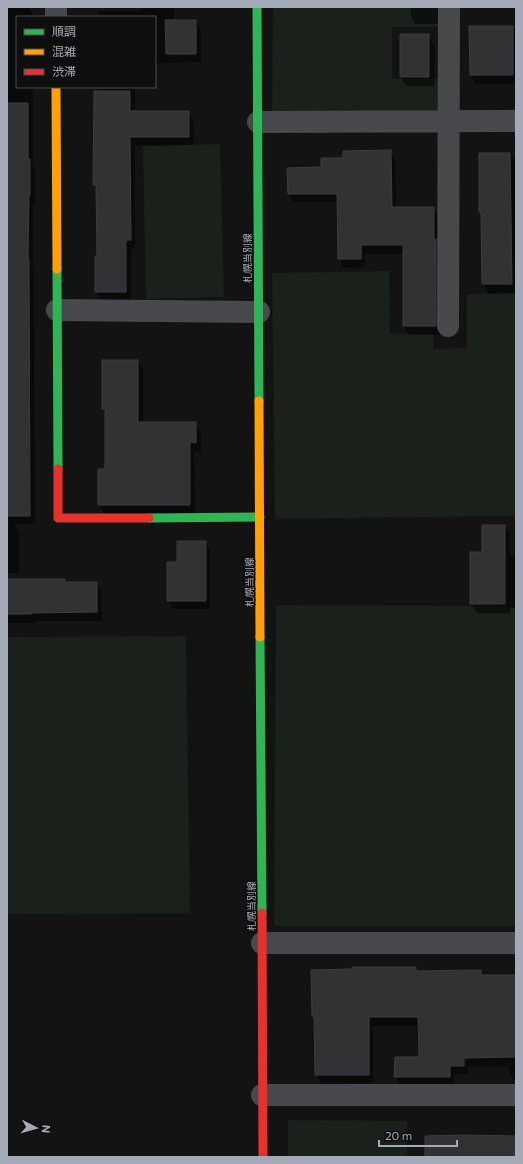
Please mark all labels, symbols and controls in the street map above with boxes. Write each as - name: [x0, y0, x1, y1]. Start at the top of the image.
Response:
- legend: [16, 16, 156, 88]
- text: 順調: [52, 24, 76, 38]
- text: 混雑: [52, 44, 76, 58]
- text: 渋滞: [52, 64, 76, 78]
- street label: 札幌当別線: [241, 233, 253, 283]
- street label: 札幌当別線: [243, 557, 255, 607]
- street label: 札幌当別線: [245, 881, 257, 931]
- north arrow: [16, 1108, 56, 1148]
- scale bar: [379, 1122, 457, 1148]
- text: N: [40, 1124, 53, 1134]
- text: 20 m: [385, 1128, 412, 1142]

